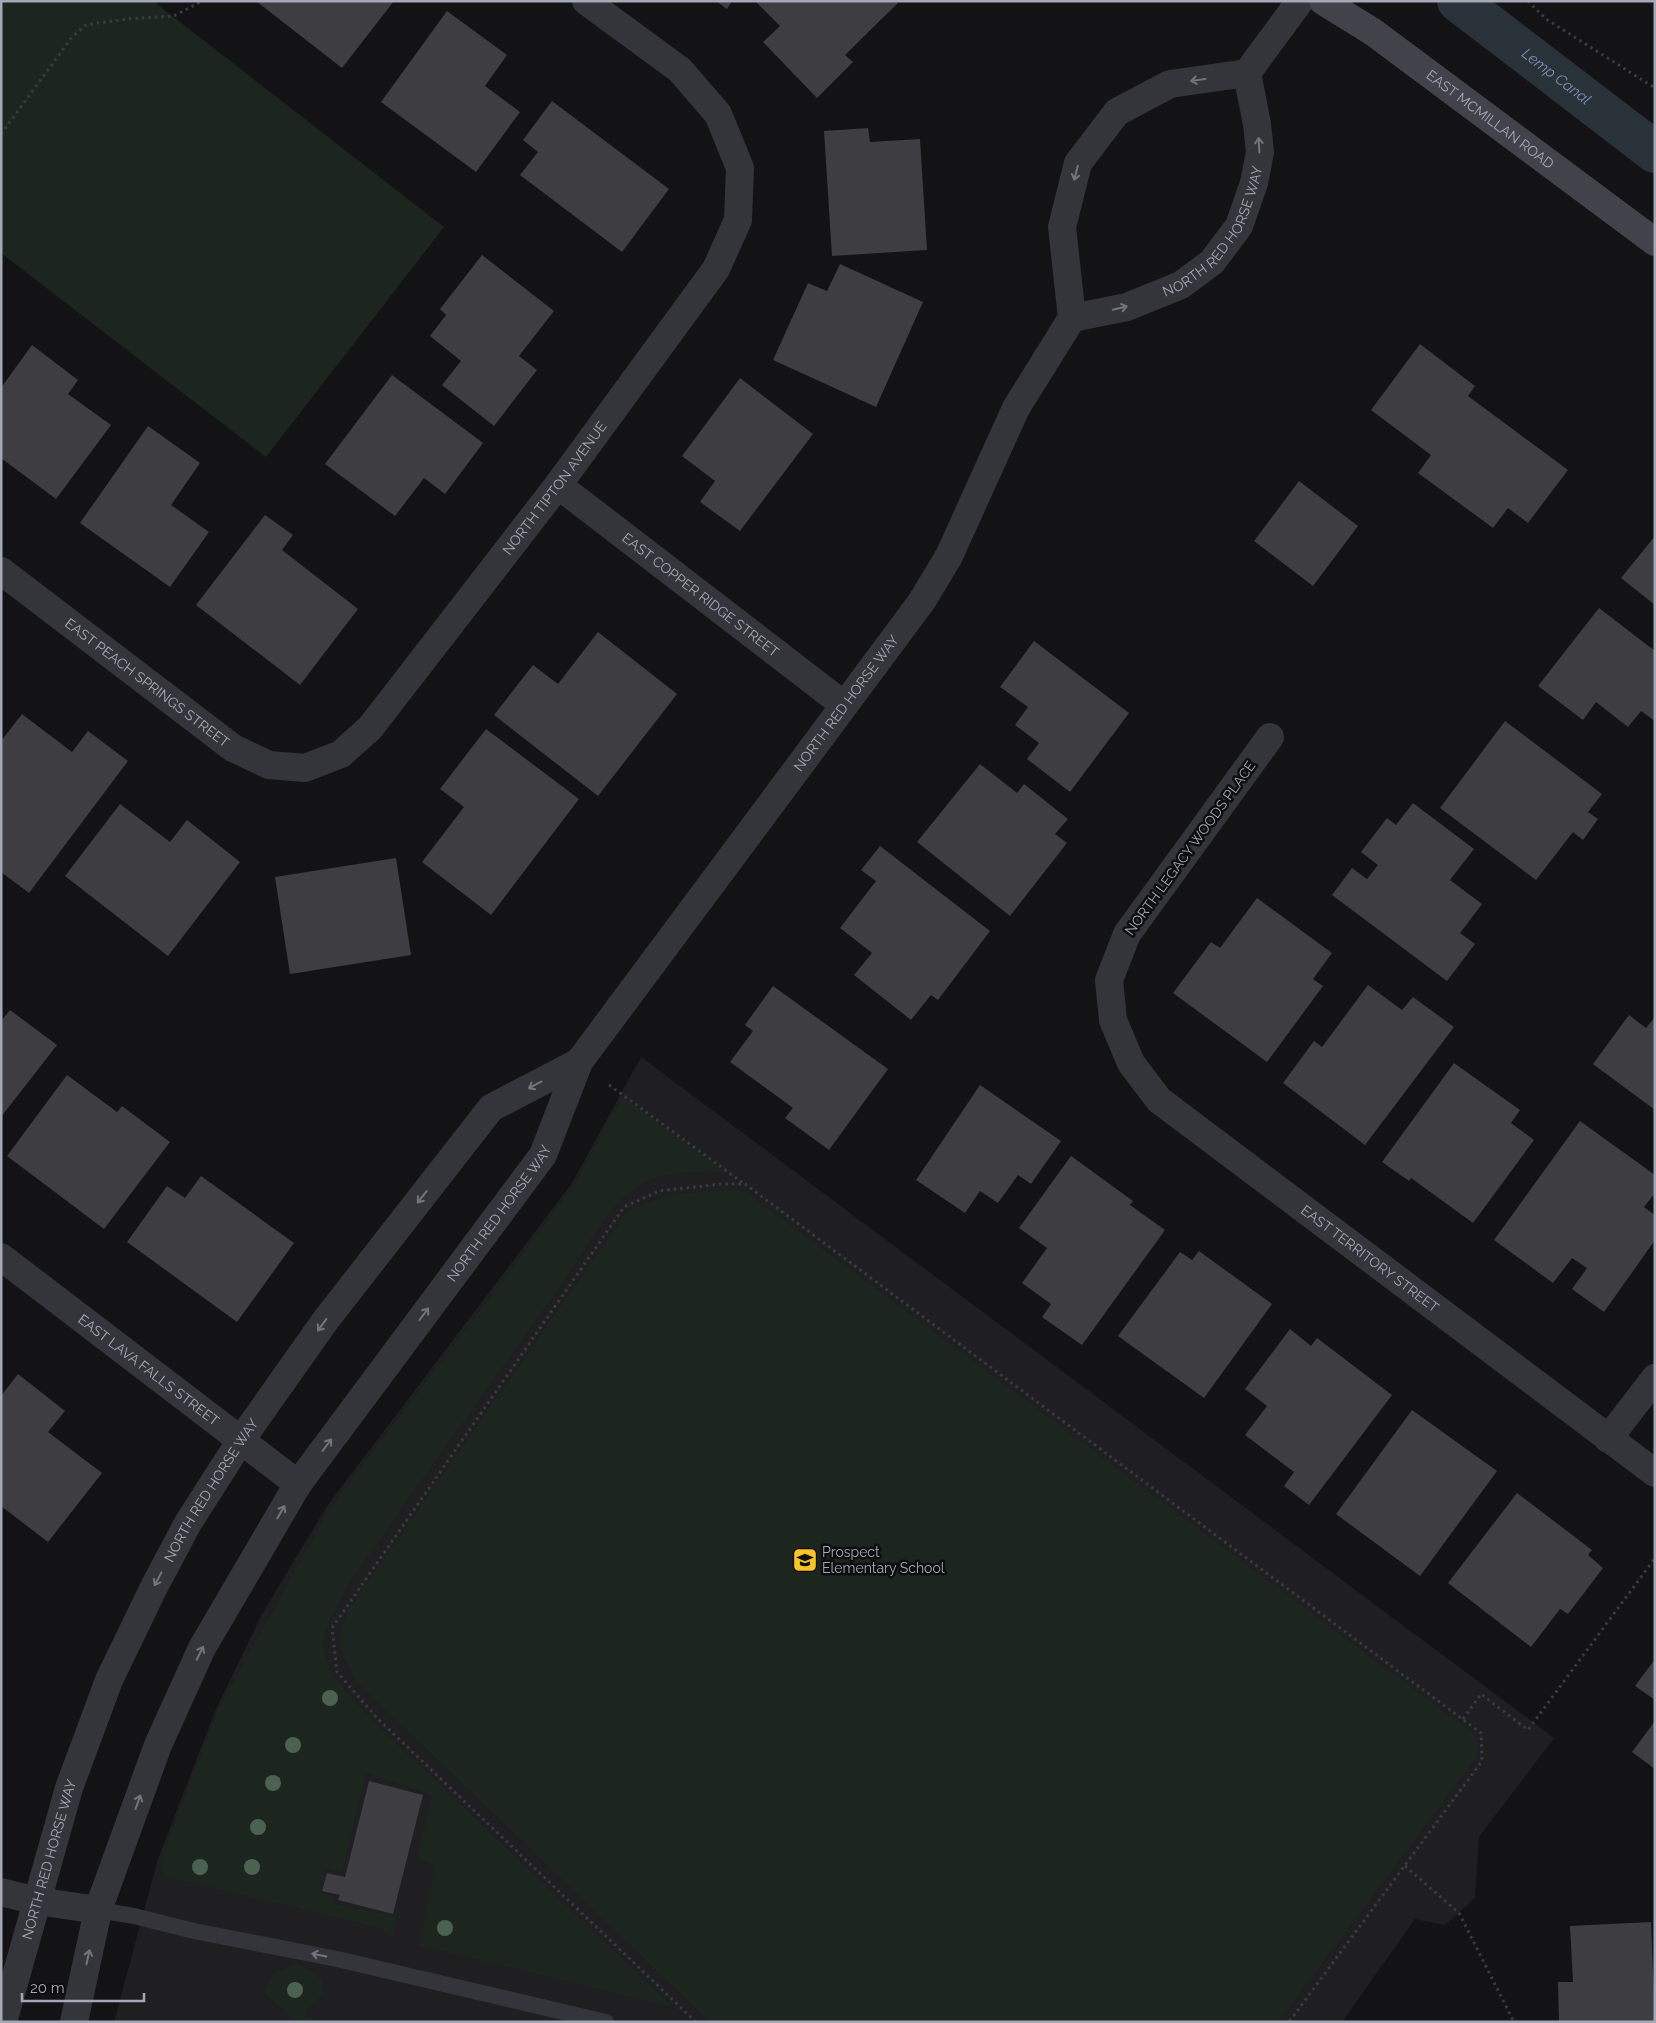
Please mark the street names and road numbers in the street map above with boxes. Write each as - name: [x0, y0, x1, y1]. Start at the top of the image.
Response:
- street label: EAST MCMILLAN ROAD: [1423, 67, 1557, 172]
- street label: NORTH RED HORSE WAY: [1160, 165, 1265, 300]
- street label: NORTH TIPTON AVENUE: [499, 418, 610, 558]
- street label: EAST COPPER RIDGE STREET: [619, 529, 783, 660]
- street label: EAST PEACH SPRINGS STREET: [62, 615, 233, 751]
- street label: NORTH RED HORSE WAY: [790, 632, 902, 774]
- street label: NORTH LEGACY WOODS PLACE: [1122, 758, 1258, 938]
- street label: NORTH RED HORSE WAY: [444, 1143, 554, 1285]
- street label: EAST TERRITORY STREET: [1298, 1202, 1442, 1316]
- street label: EAST LAVA FALLS STREET: [75, 1311, 223, 1429]
- street label: NORTH RED HORSE WAY: [161, 1416, 262, 1565]
- street label: NORTH RED HORSE WAY: [19, 1777, 80, 1941]

